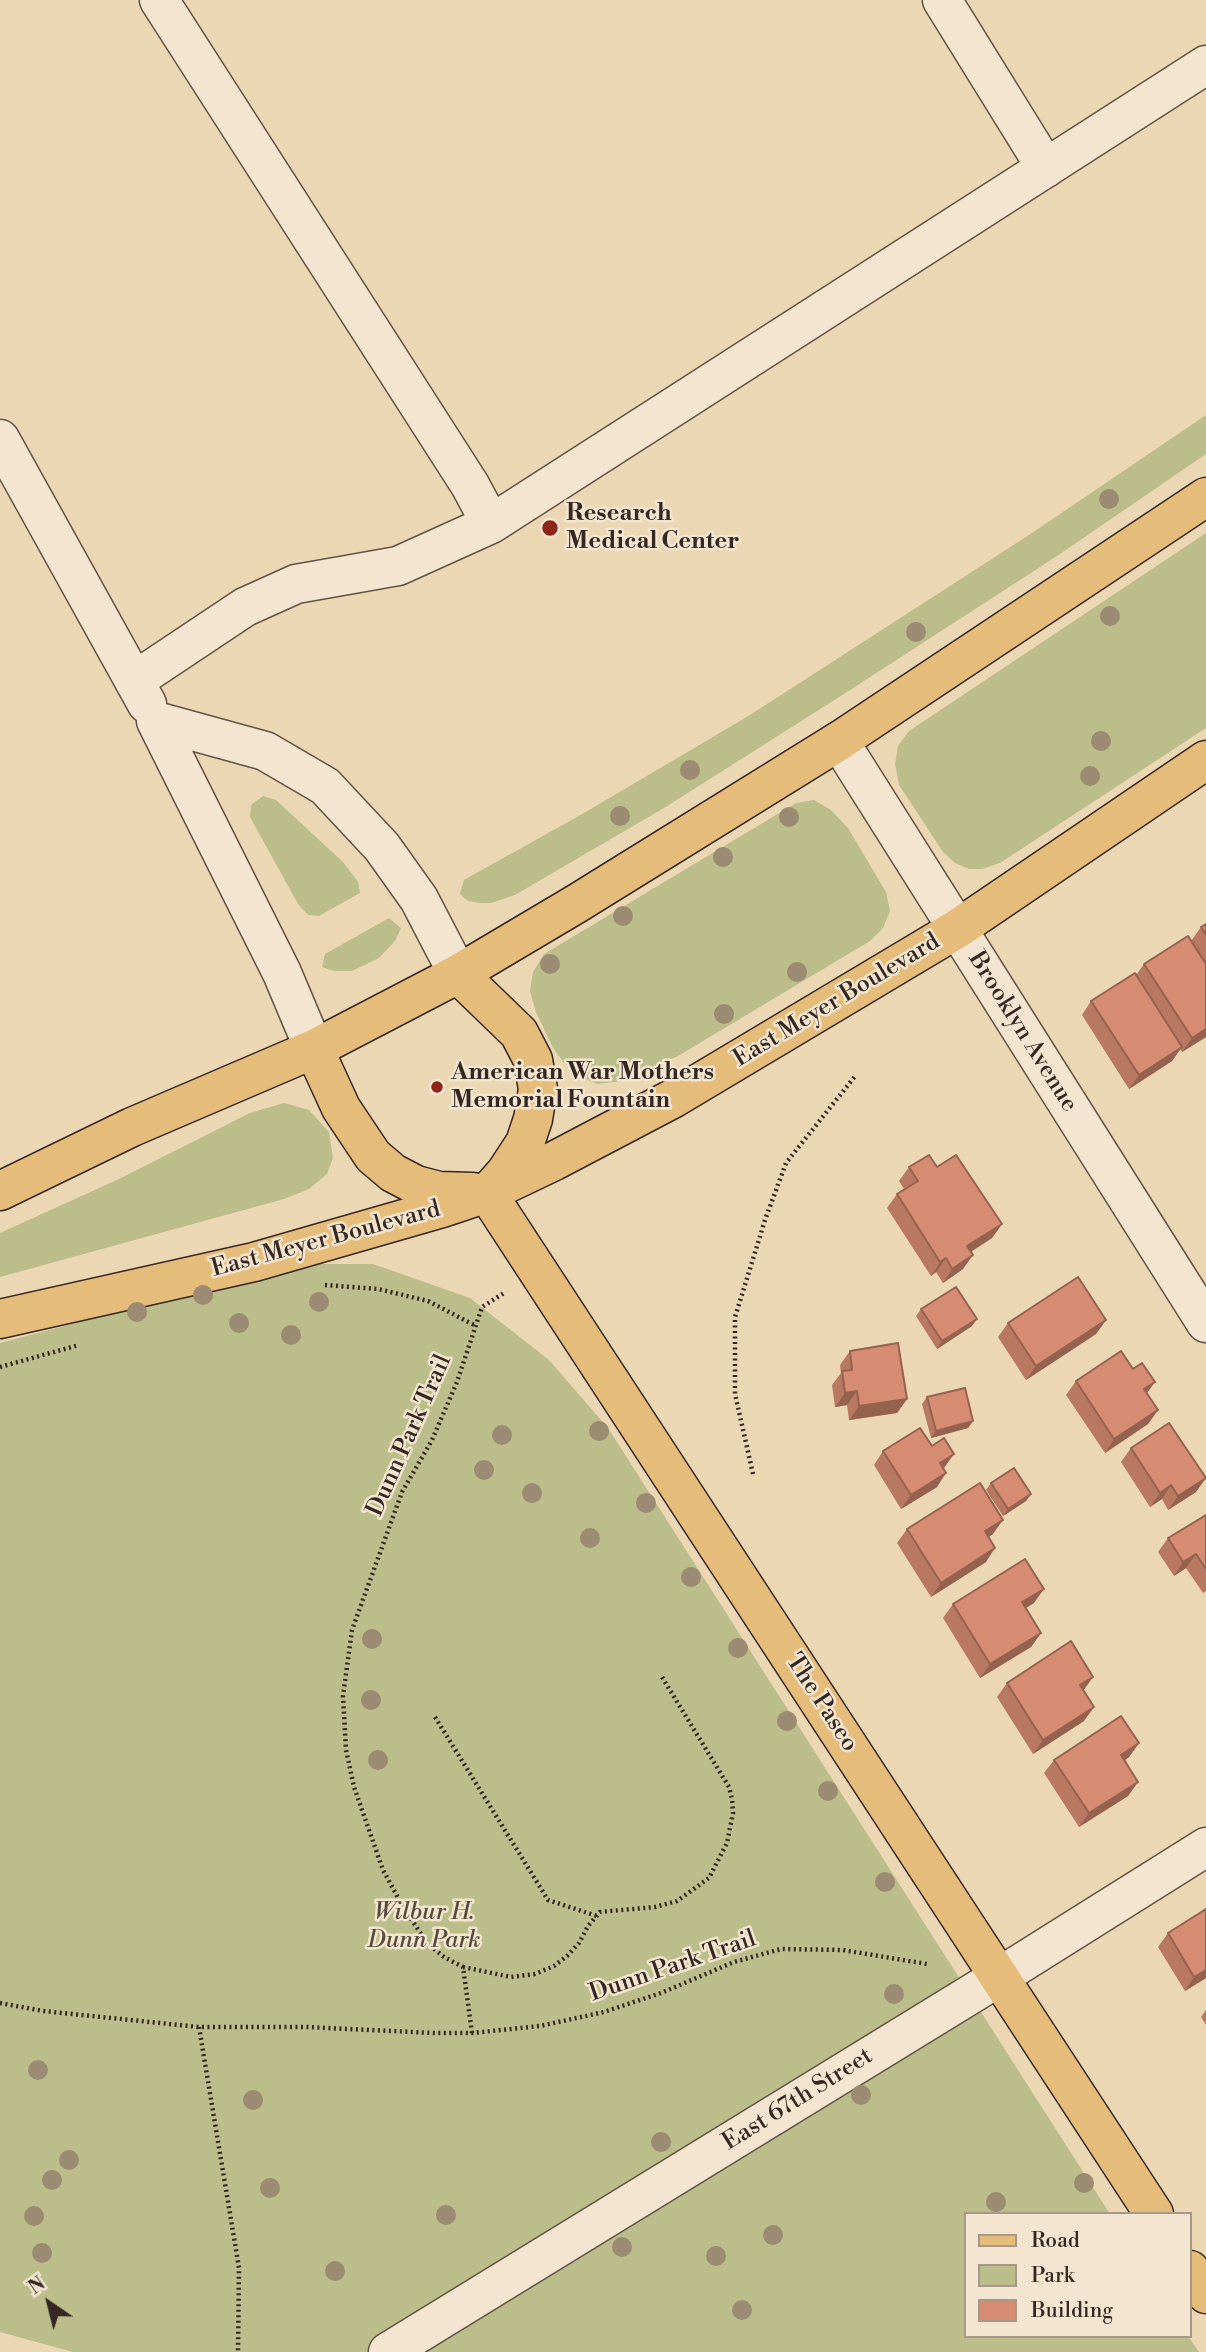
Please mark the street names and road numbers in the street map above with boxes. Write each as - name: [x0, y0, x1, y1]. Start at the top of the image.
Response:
- street label: East Meyer Boulevard: [729, 928, 945, 1074]
- street label: Brooklyn Avenue: [961, 946, 1083, 1118]
- street label: East Meyer Boulevard: [208, 1196, 444, 1284]
- street label: Dunn Park Trail: [361, 1351, 459, 1521]
- street label: The Paseo: [779, 1649, 863, 1757]
- street label: Dunn Park Trail: [586, 1925, 760, 2009]
- street label: East 67th Street: [718, 2042, 878, 2158]

